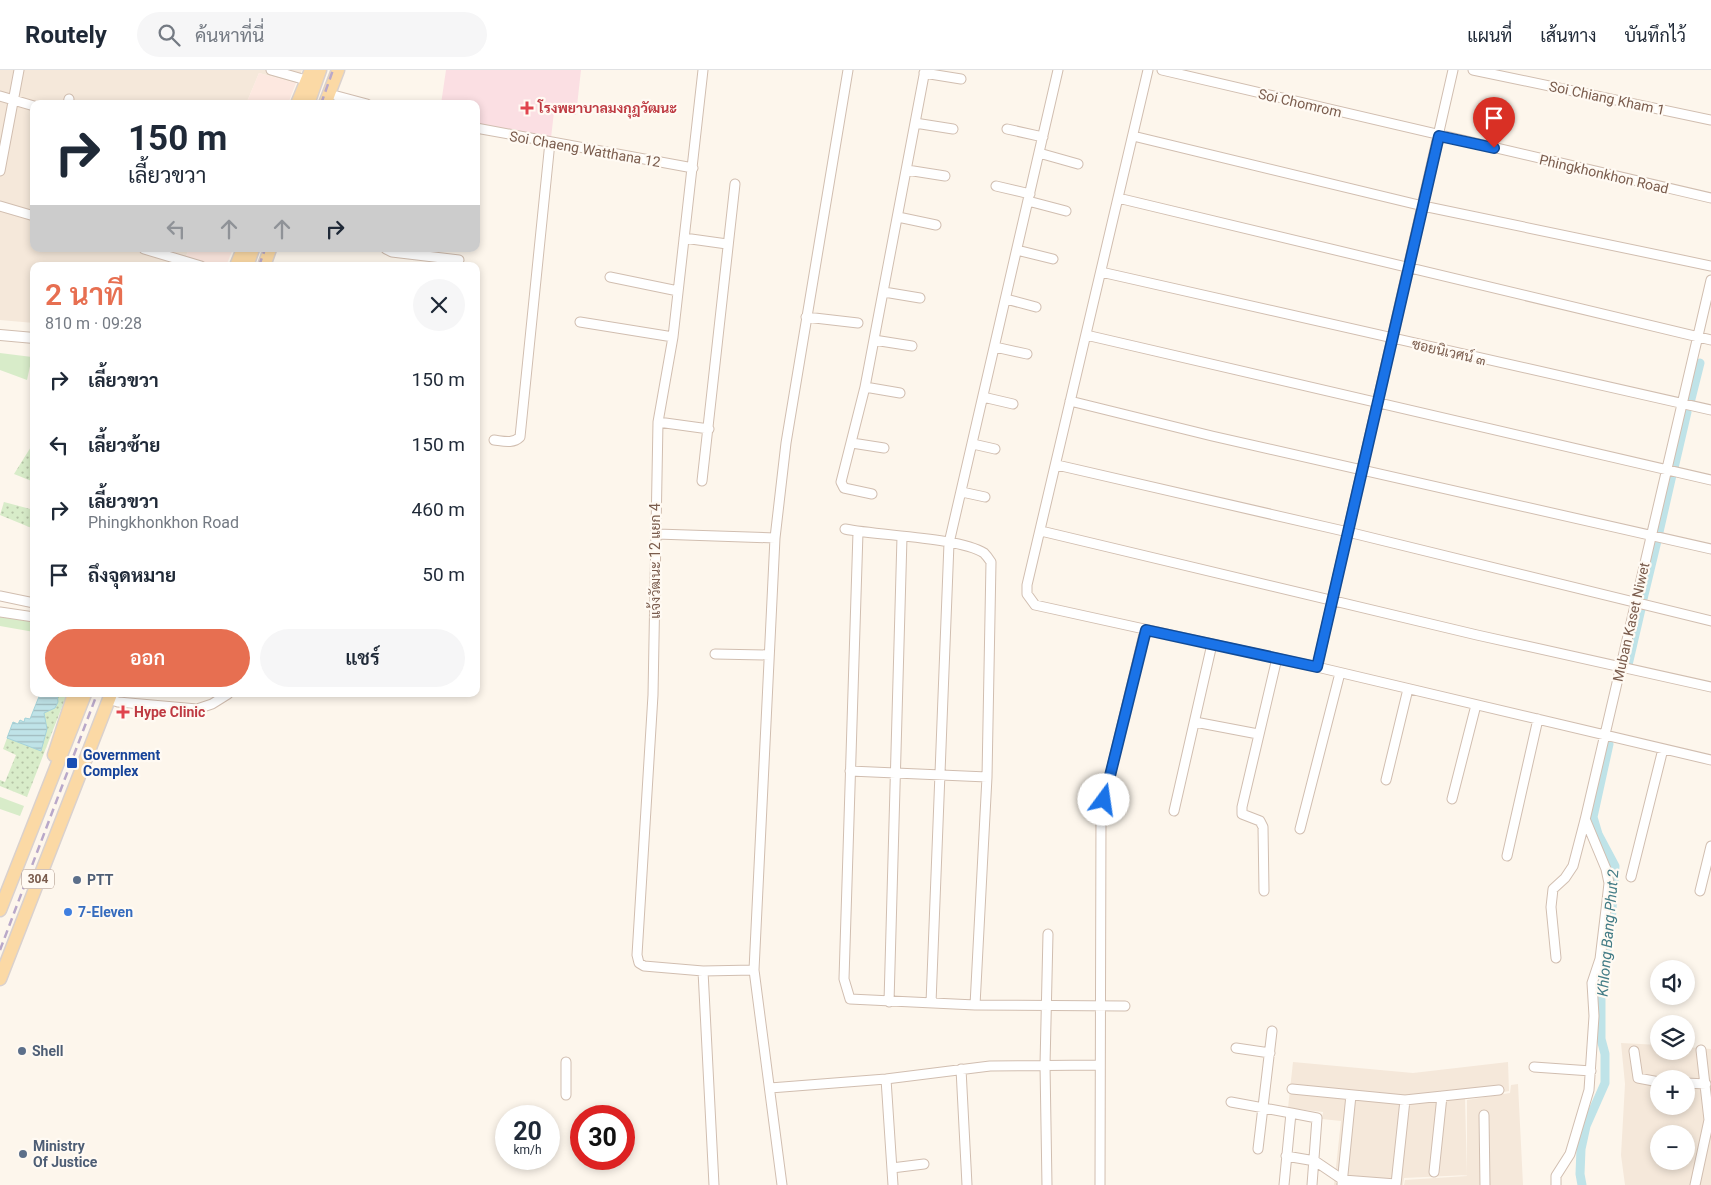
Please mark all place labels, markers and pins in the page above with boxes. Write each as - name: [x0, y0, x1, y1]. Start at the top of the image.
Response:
- pin: [1473, 97, 1515, 148]
- place label: โรงพยาบาลมงกุฎวัฒนะ: [537, 99, 677, 119]
- marker: โรงพยาบาลมงกุฎวัฒนะ: [520, 101, 534, 115]
- place label: Hype Clinic: [134, 704, 205, 720]
- marker: Hype Clinic: [116, 705, 130, 719]
- place label: Government Complex: [83, 747, 160, 779]
- marker: Government Complex: [65, 756, 79, 770]
- place label: PTT: [87, 872, 114, 888]
- marker: PTT: [71, 874, 83, 886]
- place label: 7-Eleven: [78, 904, 133, 920]
- marker: 7-Eleven: [62, 906, 74, 918]
- place label: Shell: [32, 1043, 63, 1059]
- marker: Shell: [16, 1045, 28, 1057]
- place label: Ministry Of Justice: [33, 1138, 98, 1170]
- marker: Ministry Of Justice: [17, 1148, 29, 1160]

